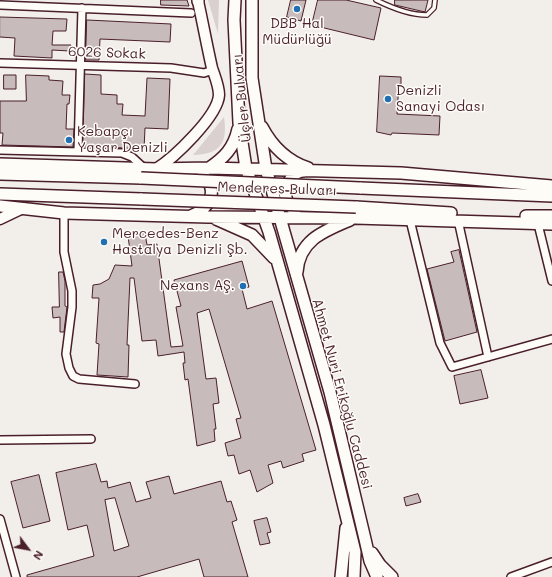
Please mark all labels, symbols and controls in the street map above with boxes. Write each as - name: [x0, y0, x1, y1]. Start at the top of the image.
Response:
- marker: DBB Hal Müdürlüğü: [292, 4, 302, 14]
- place label: DBB Hal Müdürlüğü: [262, 16, 332, 48]
- street label: 6026 Sokak: [68, 43, 146, 63]
- street label: Üçler Bulvarı: [229, 53, 255, 143]
- place label: Denizli Sanayi Odası: [396, 83, 485, 116]
- marker: Denizli Sanayi Odası: [383, 94, 393, 104]
- place label: Kebapçı Yaşar Denizli: [77, 124, 168, 156]
- marker: Kebapçı Yaşar Denizli: [64, 135, 74, 145]
- street label: Menderes Bulvarı: [217, 179, 337, 199]
- place label: Mercedes-Benz Hastalya Denizli Şb.: [112, 226, 248, 258]
- marker: Mercedes-Benz Hastalya Denizli Şb.: [99, 237, 109, 247]
- place label: Nexans AŞ.: [160, 278, 235, 294]
- marker: Nexans AŞ.: [238, 281, 248, 291]
- street label: Ahmet Nuri Erikoğlu Caddesi: [308, 297, 376, 491]
- north arrow: [8, 529, 48, 569]
- text: N: [30, 548, 47, 563]

